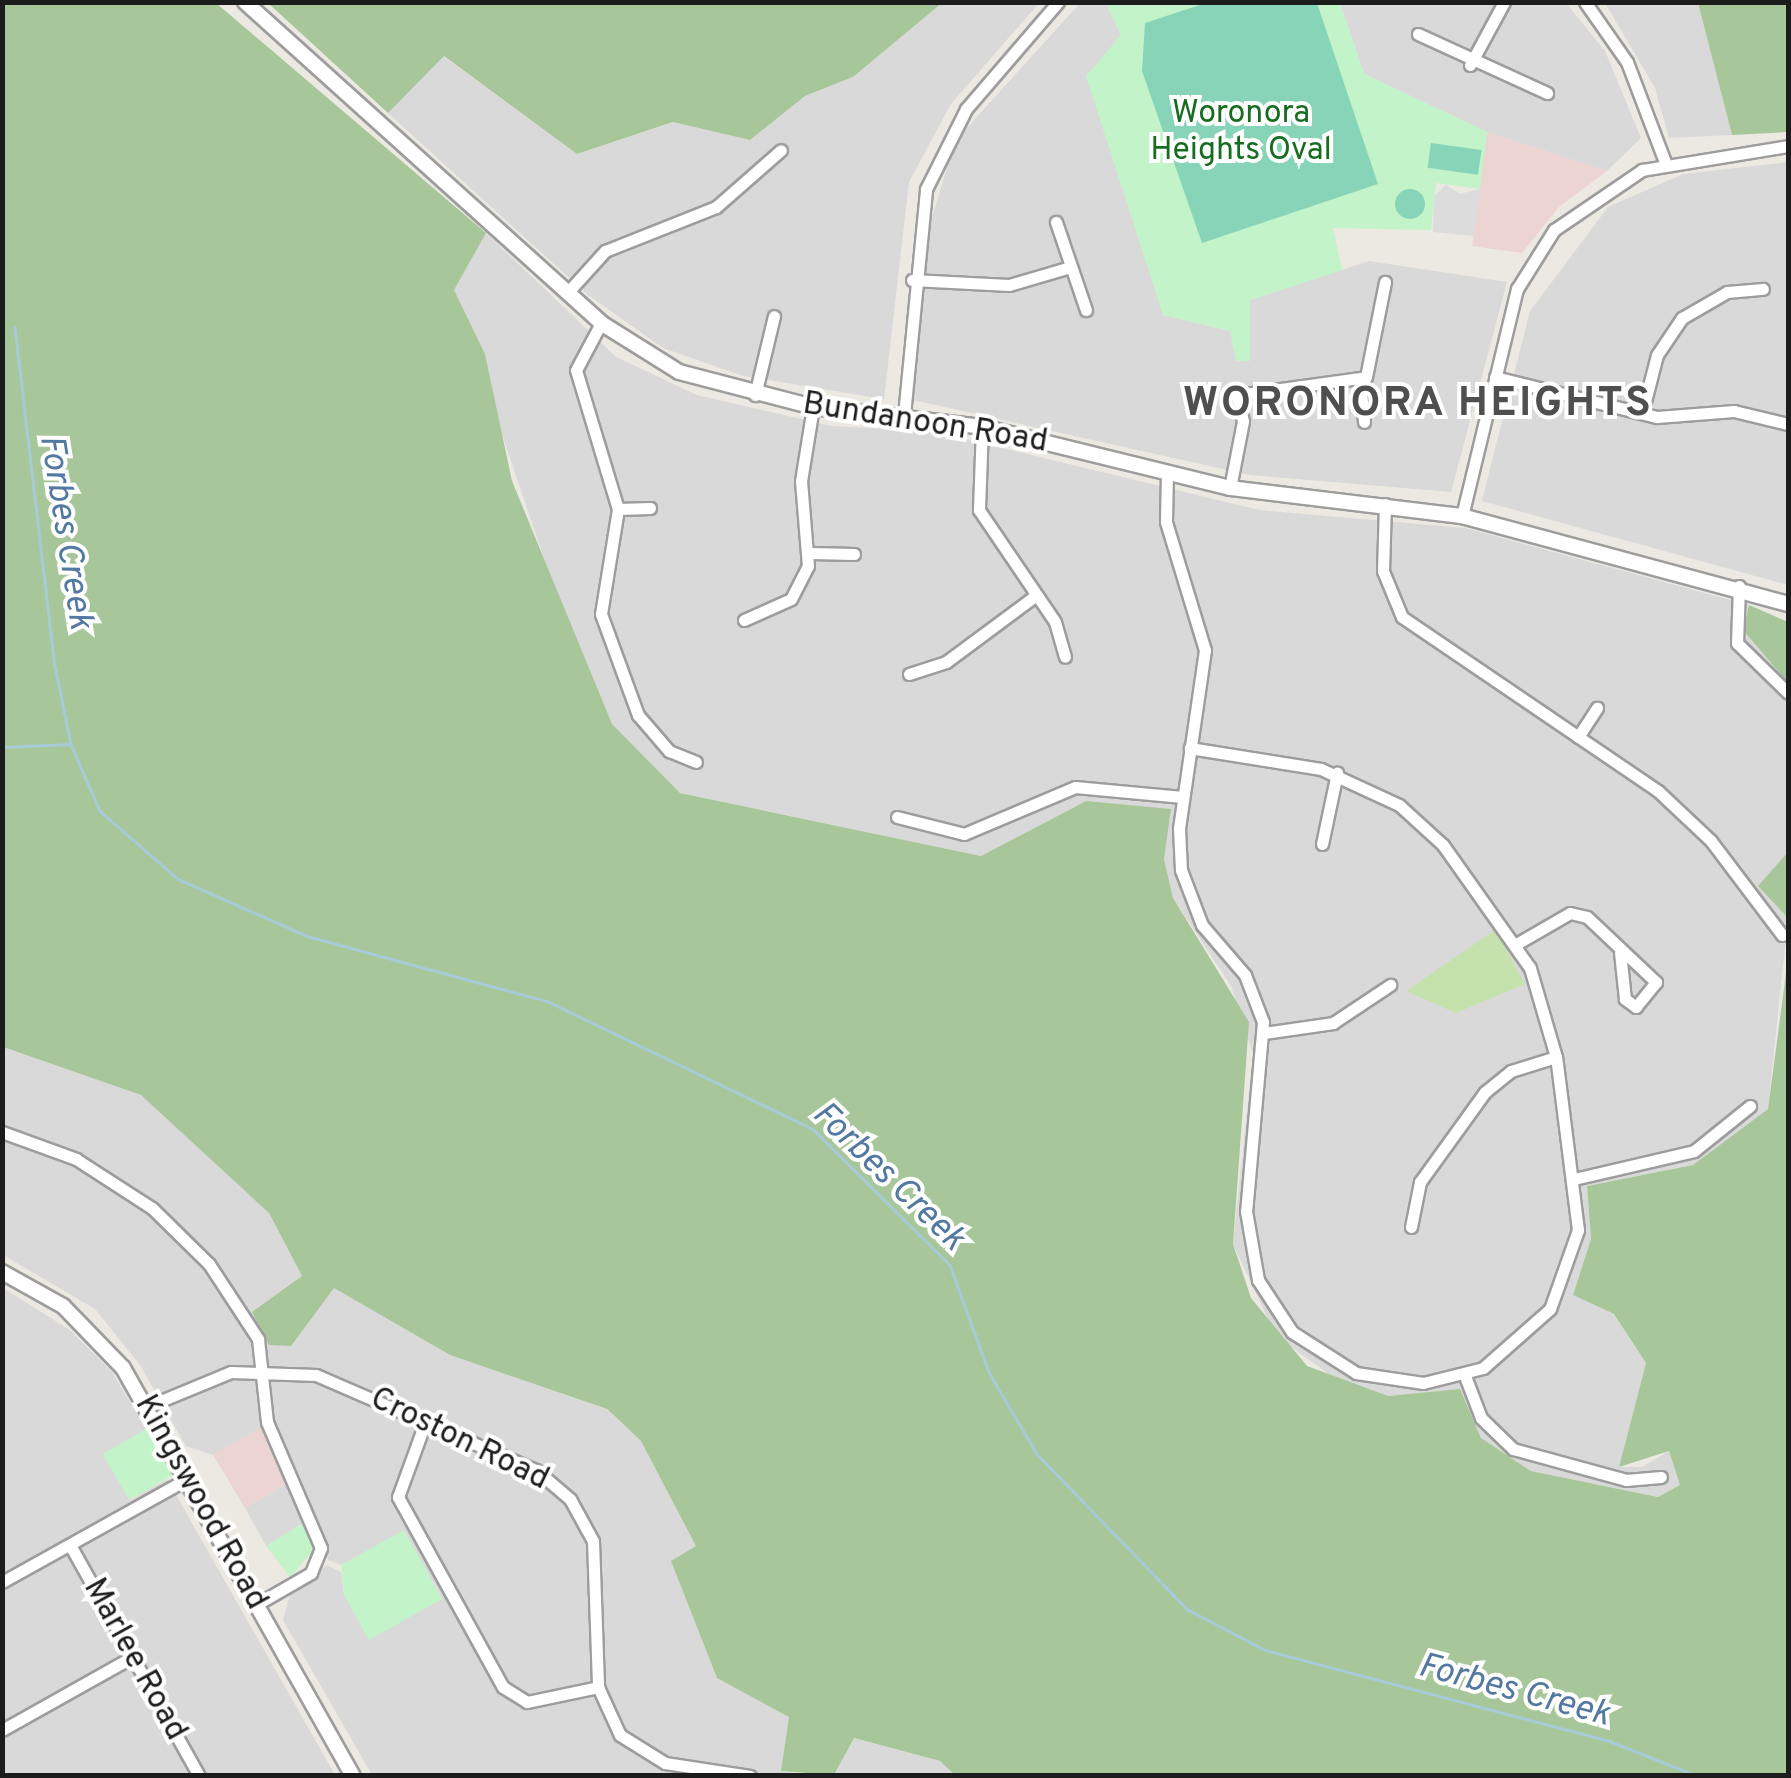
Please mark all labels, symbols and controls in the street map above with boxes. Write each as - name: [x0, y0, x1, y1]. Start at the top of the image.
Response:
- park label: Woronora Heights Oval: [1150, 96, 1332, 171]
- district label: WORONORA HEIGHTS: [1182, 380, 1654, 430]
- street label: Bundanoon Road: [800, 386, 1050, 462]
- water label: Forbes Creek: [29, 432, 101, 632]
- water label: Forbes Creek: [803, 1094, 973, 1260]
- street label: Croston Road: [364, 1380, 554, 1500]
- street label: Kingswood Road: [125, 1389, 275, 1617]
- street label: Marlee Road: [74, 1572, 194, 1748]
- water label: Forbes Creek: [1414, 1645, 1614, 1737]

